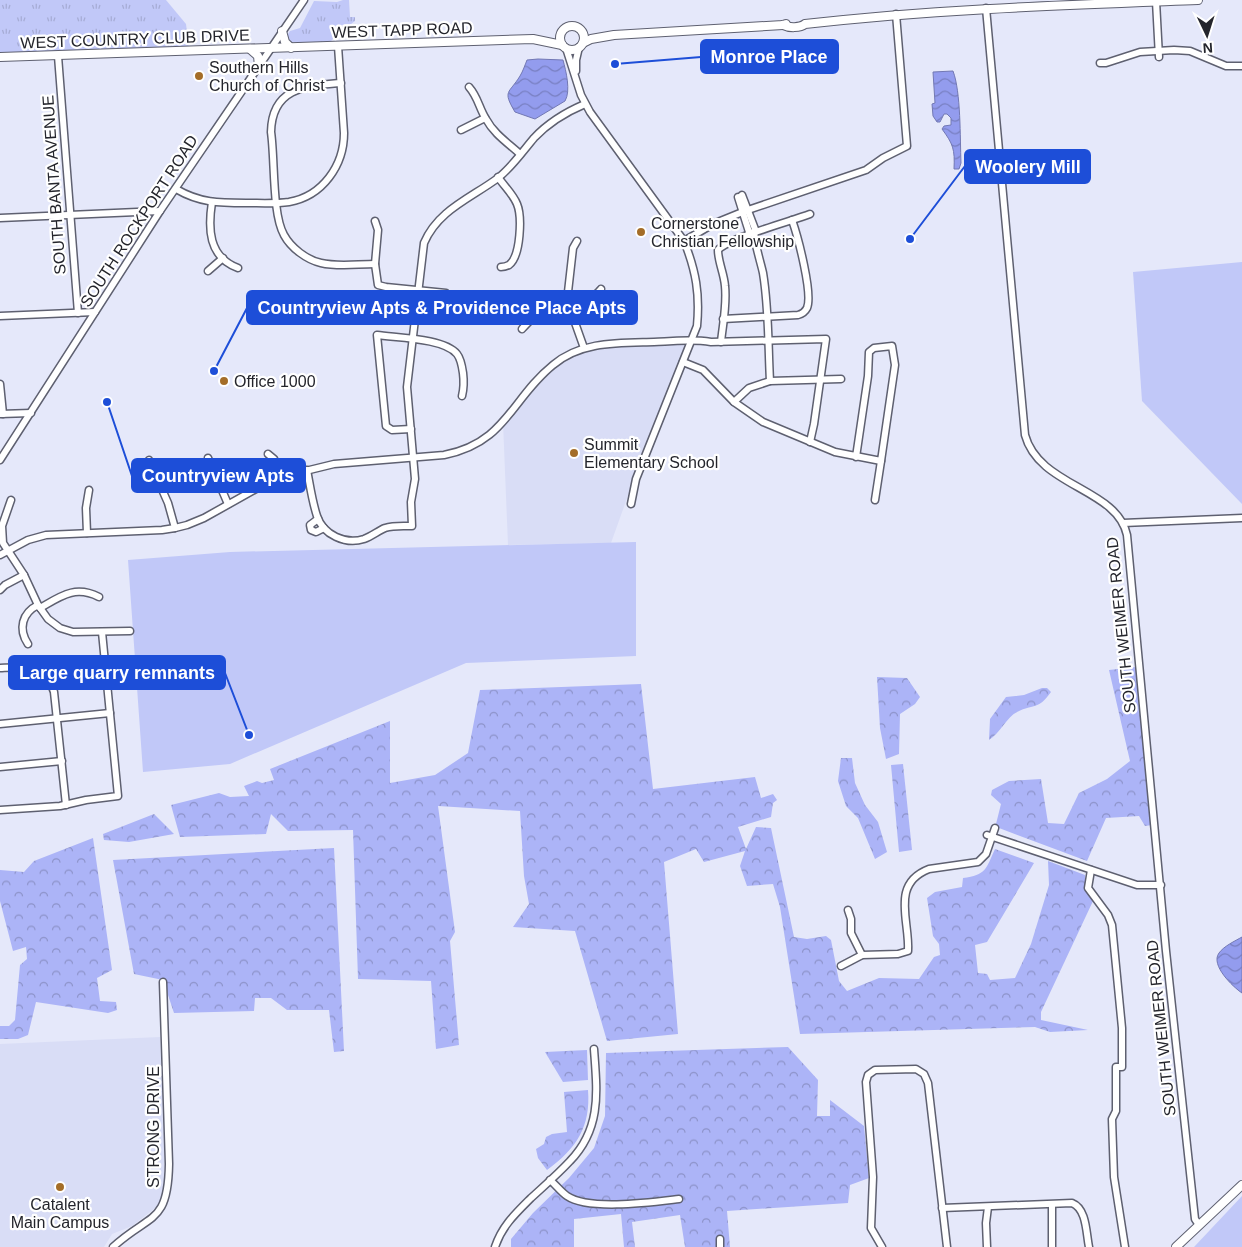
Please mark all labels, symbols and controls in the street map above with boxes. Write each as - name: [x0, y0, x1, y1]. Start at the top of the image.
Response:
- north arrow: [1182, 10, 1232, 60]
- street label: WEST TAPP ROAD: [331, 19, 473, 41]
- street label: WEST COUNTRY CLUB DRIVE: [20, 27, 250, 51]
- callout: Monroe Place: [701, 40, 838, 73]
- text: N: [1202, 40, 1214, 56]
- text: Monroe Place: [710, 47, 828, 67]
- place label: Southern Hills Church of Christ: [209, 59, 325, 94]
- marker: Southern Hills Church of Christ: [193, 70, 205, 82]
- street label: SOUTH BANTA AVENUE: [39, 95, 69, 275]
- street label: SOUTH ROCKPORT ROAD: [77, 132, 201, 310]
- callout: Woolery Mill: [965, 150, 1090, 183]
- text: Woolery Mill: [975, 157, 1081, 177]
- place label: Cornerstone Christian Fellowship: [651, 215, 794, 250]
- marker: Cornerstone Christian Fellowship: [635, 226, 647, 238]
- callout: Countryview Apts & Providence Place Apts: [247, 291, 637, 324]
- text: Countryview Apts & Providence Place Apts: [258, 298, 626, 318]
- place label: Office 1000: [234, 373, 316, 390]
- marker: Office 1000: [218, 375, 230, 387]
- place label: Summit Elementary School: [584, 436, 718, 471]
- marker: Summit Elementary School: [568, 447, 580, 459]
- callout: Countryview Apts: [132, 459, 305, 492]
- text: Countryview Apts: [142, 466, 294, 486]
- street label: SOUTH WEIMER ROAD: [1103, 536, 1139, 714]
- callout: Large quarry remnants: [9, 656, 225, 689]
- text: Large quarry remnants: [19, 663, 215, 683]
- street label: SOUTH WEIMER ROAD: [1143, 939, 1179, 1117]
- street label: STRONG DRIVE: [145, 1066, 162, 1188]
- marker: Catalent Main Campus: [54, 1181, 66, 1193]
- place label: Catalent Main Campus: [11, 1196, 109, 1231]

